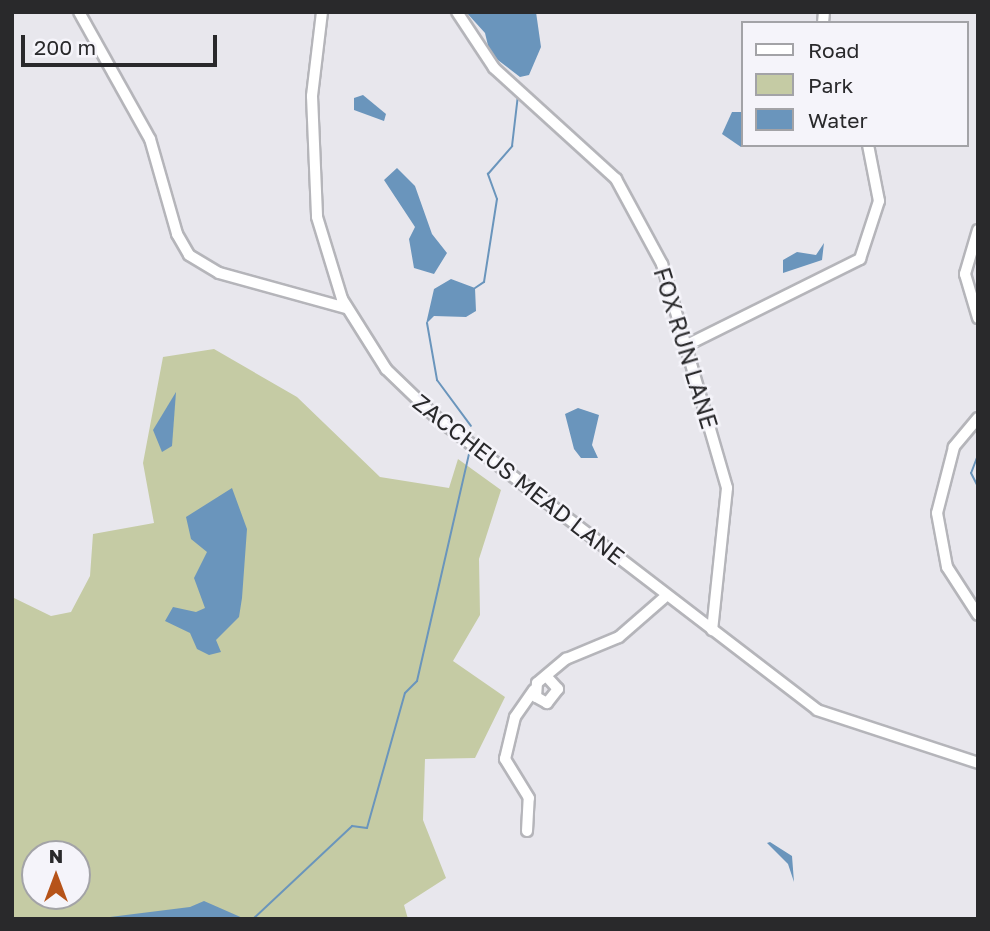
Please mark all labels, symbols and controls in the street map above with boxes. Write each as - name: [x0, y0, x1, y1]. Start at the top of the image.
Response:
- scale bar: [24, 21, 220, 65]
- legend: [741, 21, 969, 147]
- text: 200 m: [34, 34, 96, 60]
- text: Road: [808, 37, 859, 63]
- text: Park: [808, 72, 853, 98]
- text: Water: [808, 107, 868, 133]
- street label: FOX RUN LANE: [648, 264, 724, 432]
- street label: ZACCHEUS MEAD LANE: [408, 388, 630, 570]
- north arrow: [21, 840, 91, 910]
- text: N: [49, 844, 63, 867]

